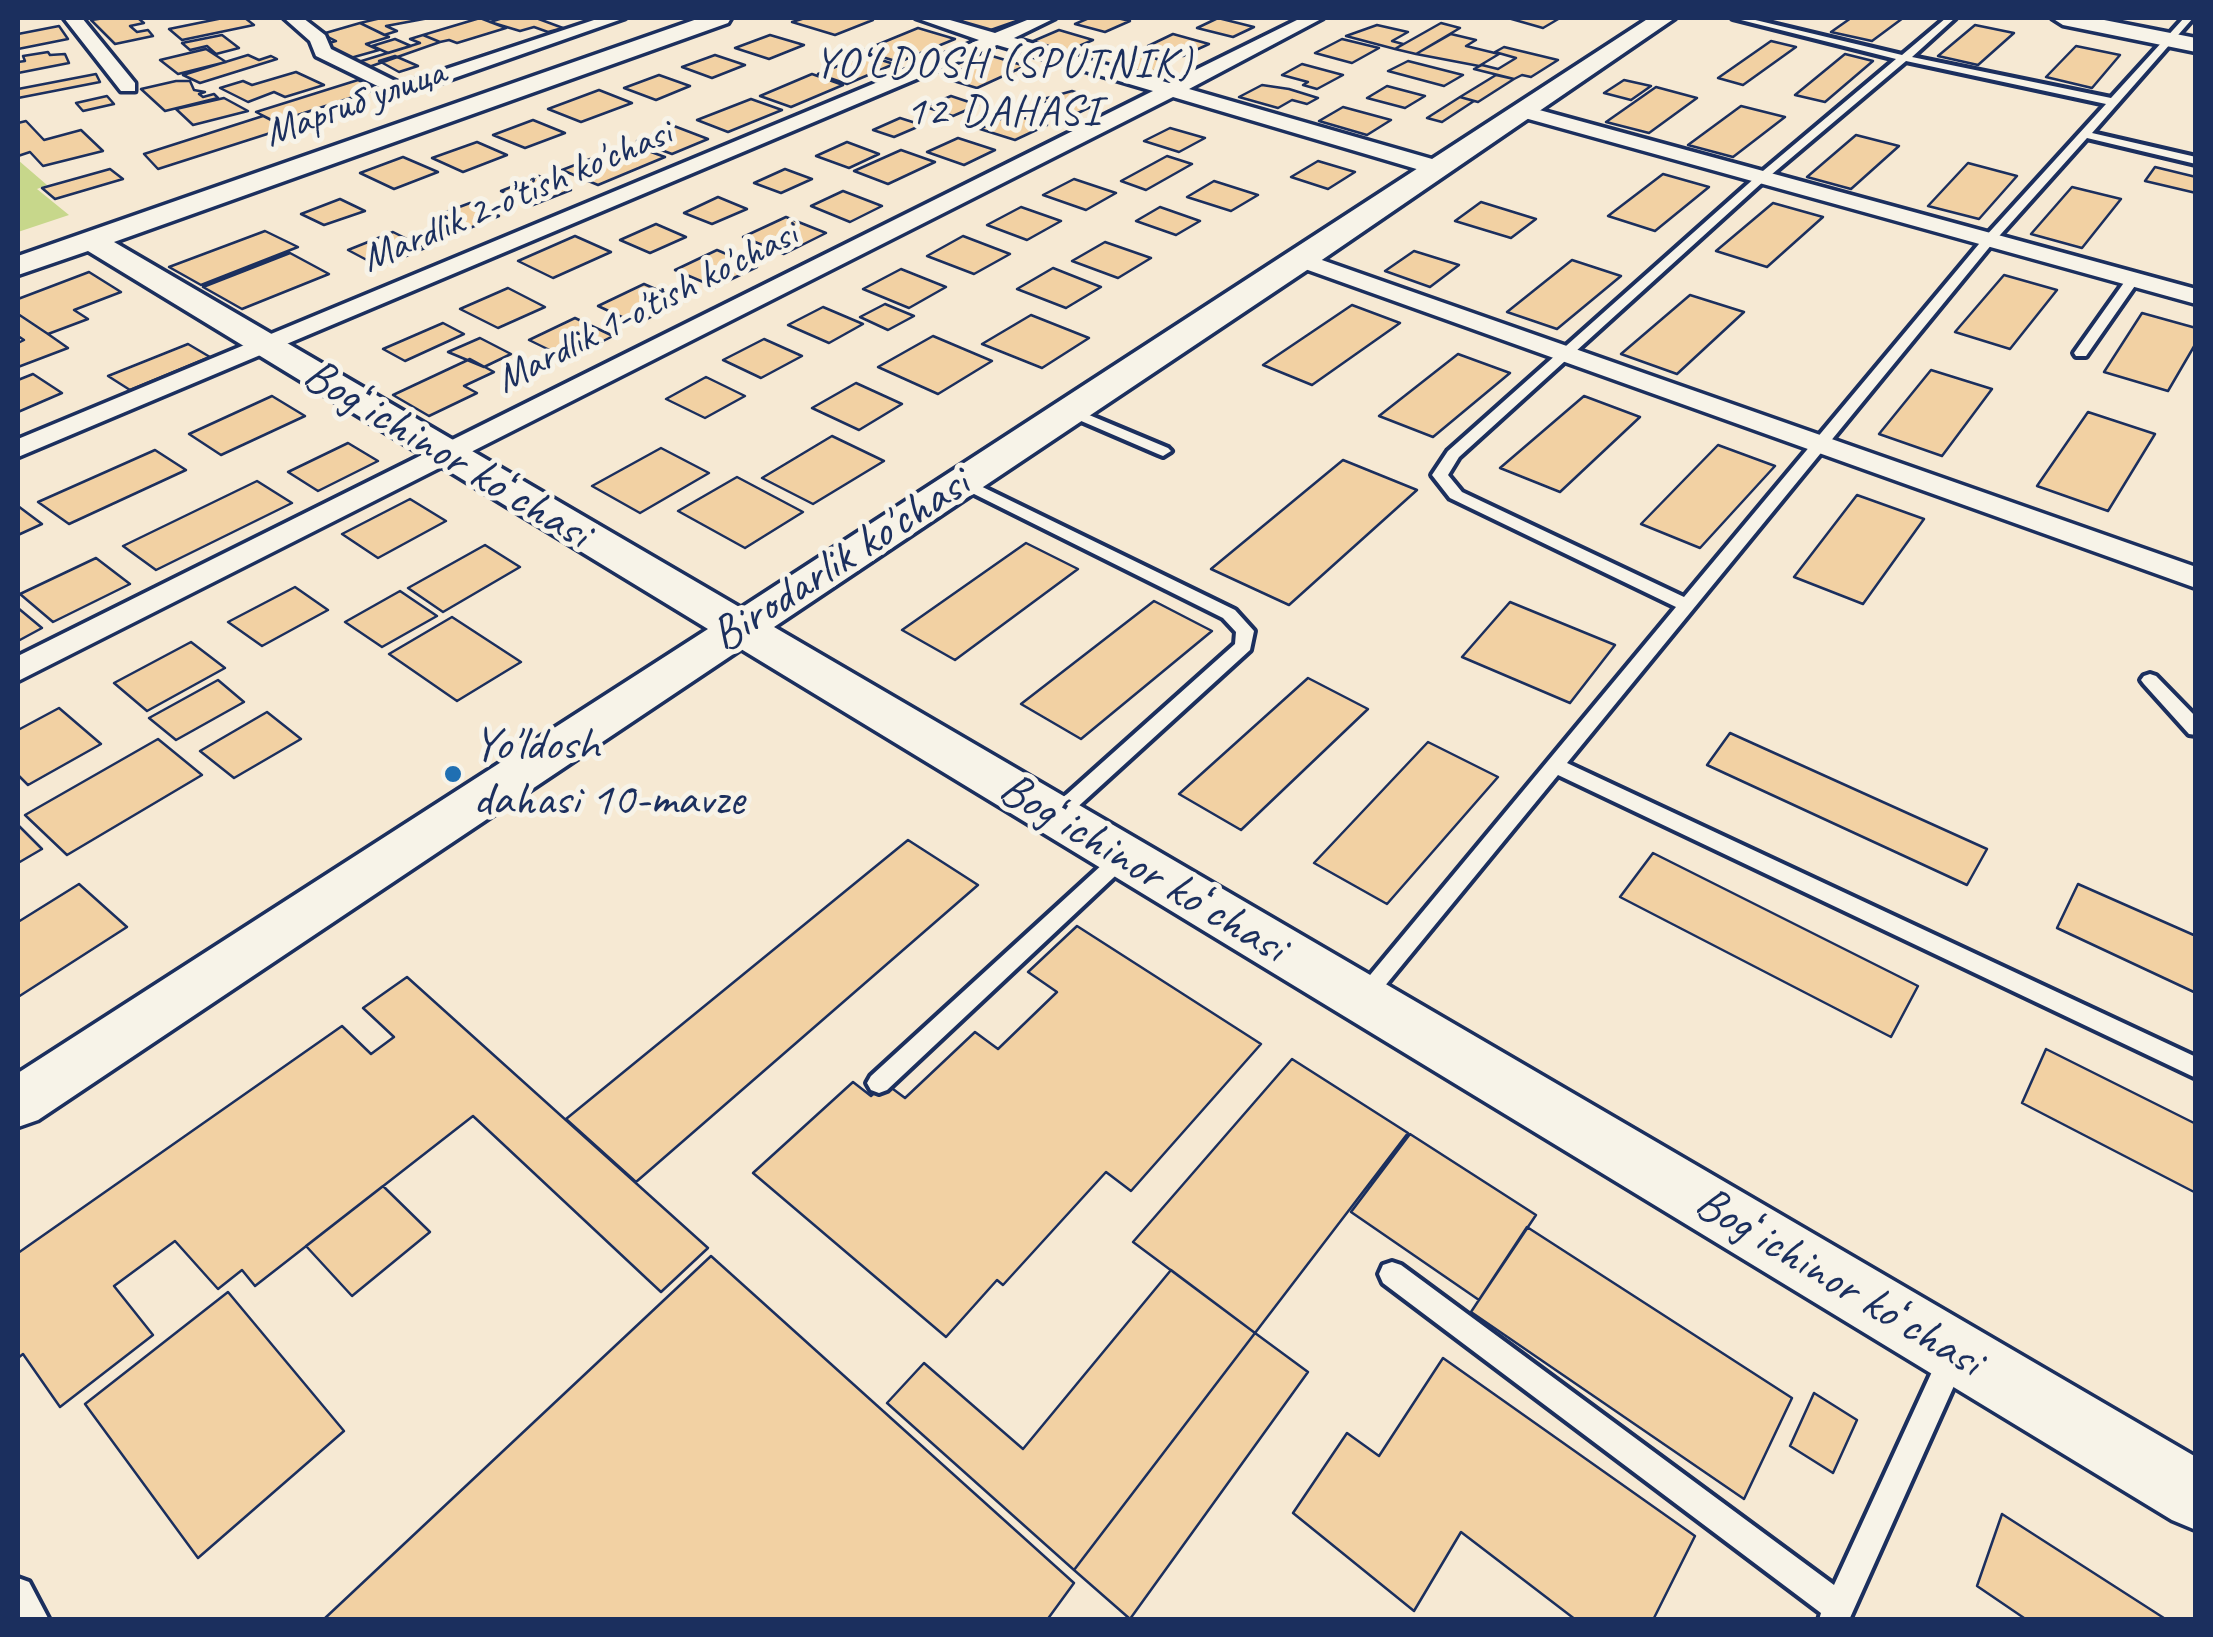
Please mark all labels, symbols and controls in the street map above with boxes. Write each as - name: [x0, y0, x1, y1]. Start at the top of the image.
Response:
- district label: YO‘LDOSH (SPUTNIK) 12 DAHASI: [814, 40, 1194, 138]
- street label: Маргиб улица: [258, 49, 452, 159]
- street label: Mardlik 2-o'tish ko'chasi: [355, 110, 679, 284]
- street label: Mardlik 1-o'tish ko'chasi: [488, 211, 806, 405]
- street label: Bogʻichinor koʻchasi: [292, 347, 600, 563]
- street label: Birodarlik ko'chasi: [701, 456, 981, 666]
- place label: Yo'ldosh dahasi 10-mavze: [473, 717, 744, 830]
- street label: Bogʻichinor koʻchasi: [988, 761, 1296, 977]
- marker: Yo'ldosh dahasi 10-mavze: [442, 763, 464, 785]
- street label: Bogʻichinor koʻchasi: [1684, 1175, 1992, 1391]

